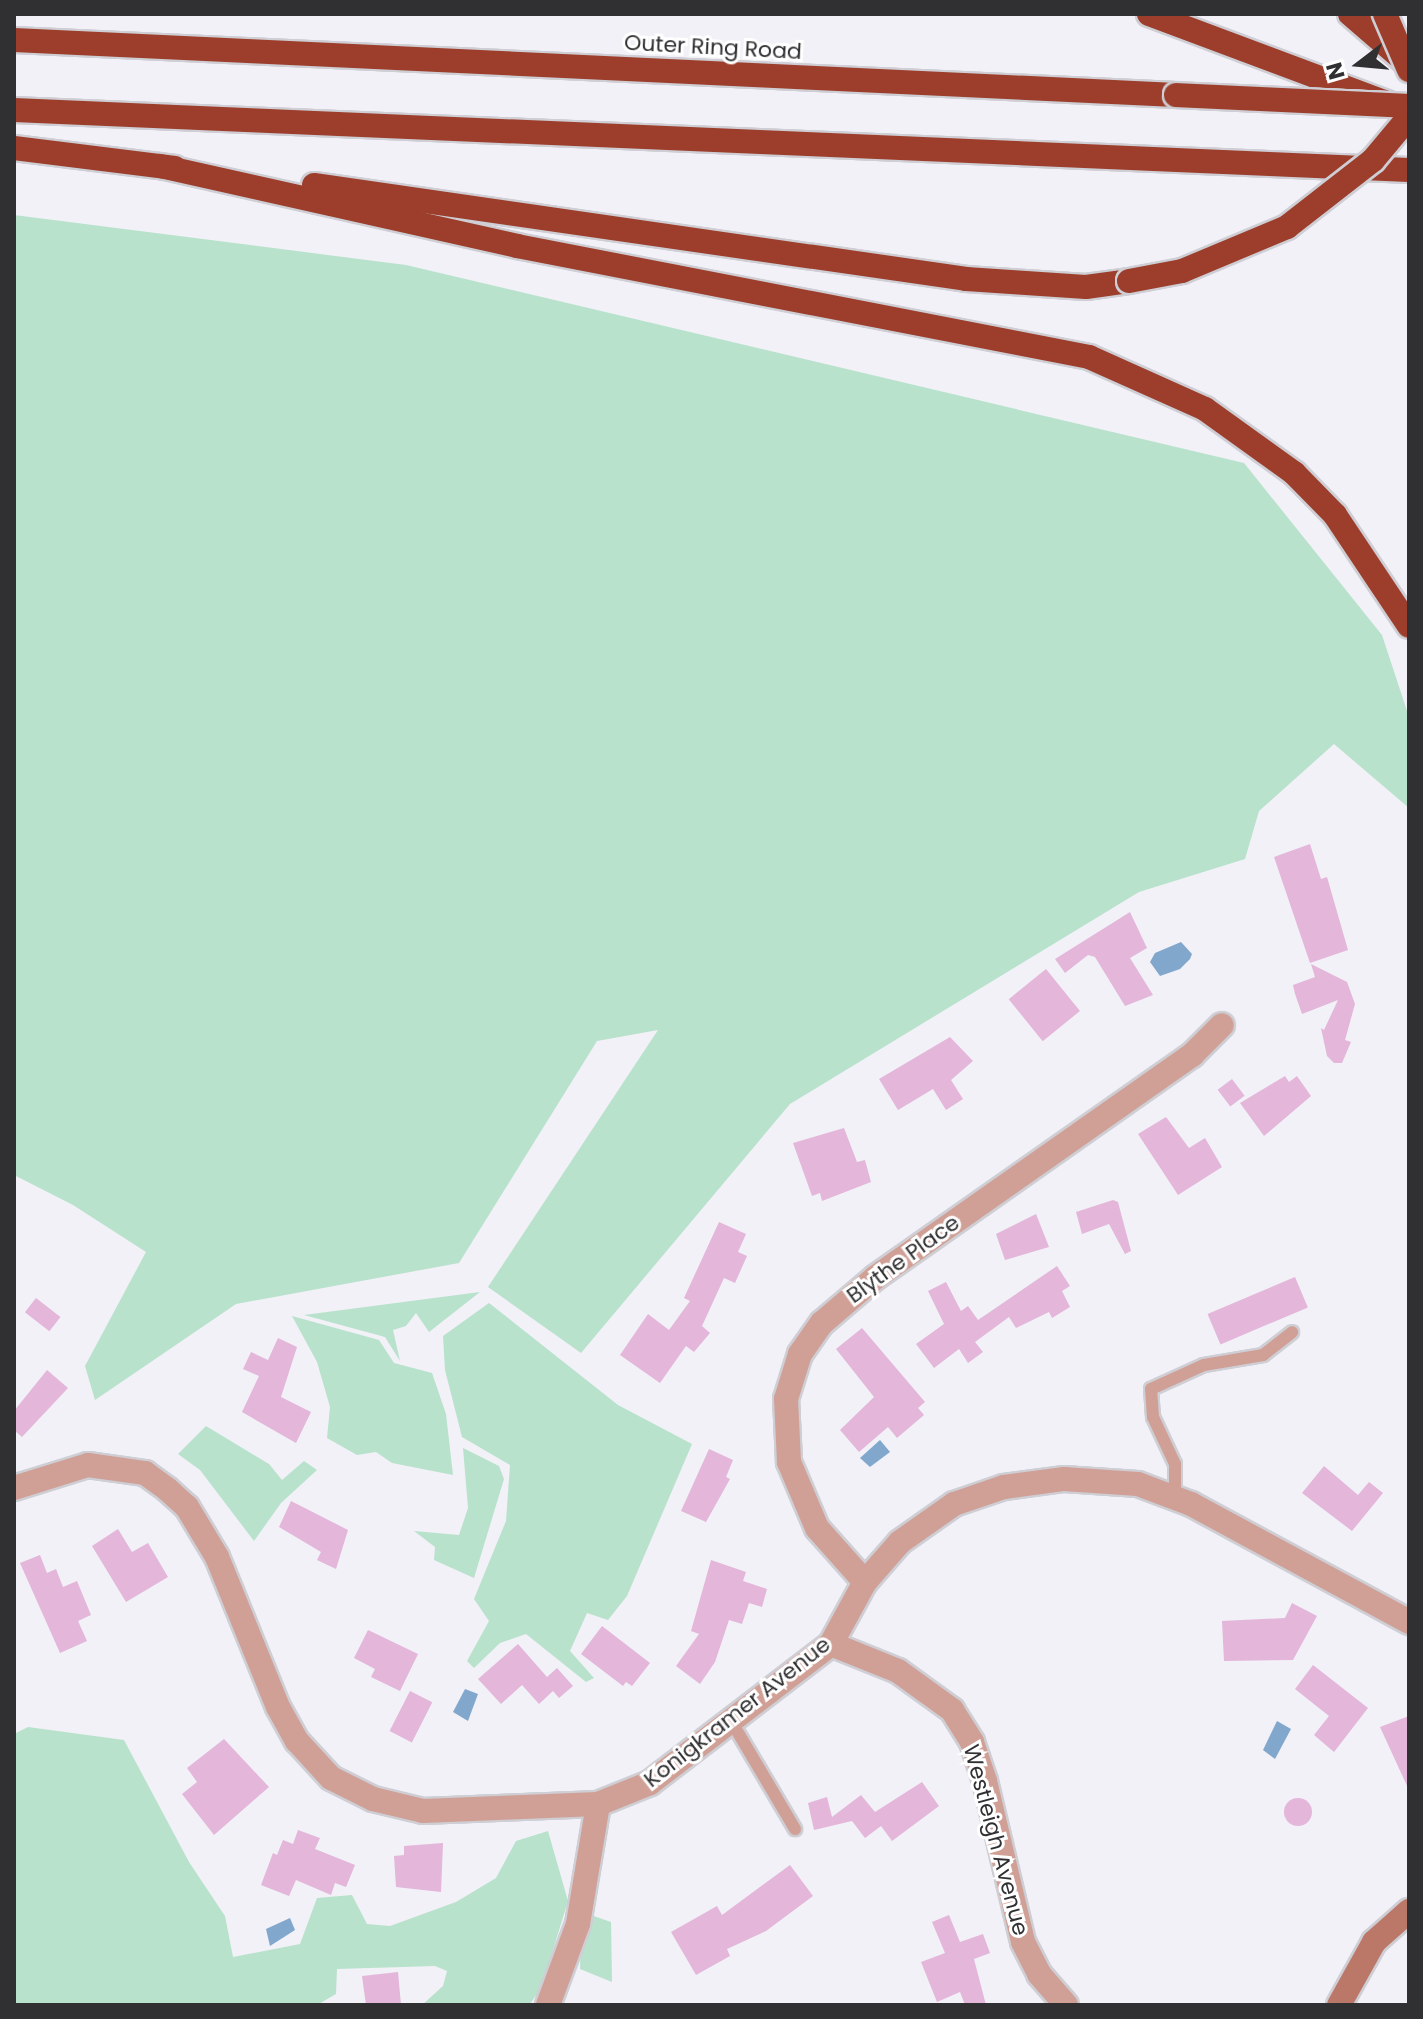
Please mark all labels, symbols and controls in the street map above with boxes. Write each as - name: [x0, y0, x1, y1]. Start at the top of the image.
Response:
- north arrow: [1319, 24, 1399, 104]
- street label: Outer Ring Road: [623, 29, 803, 65]
- text: N: [1318, 59, 1353, 83]
- street label: Blythe Place: [841, 1209, 965, 1309]
- street label: Konigkramer Avenue: [639, 1631, 835, 1793]
- street label: Westleigh Avenue: [958, 1742, 1034, 1938]

